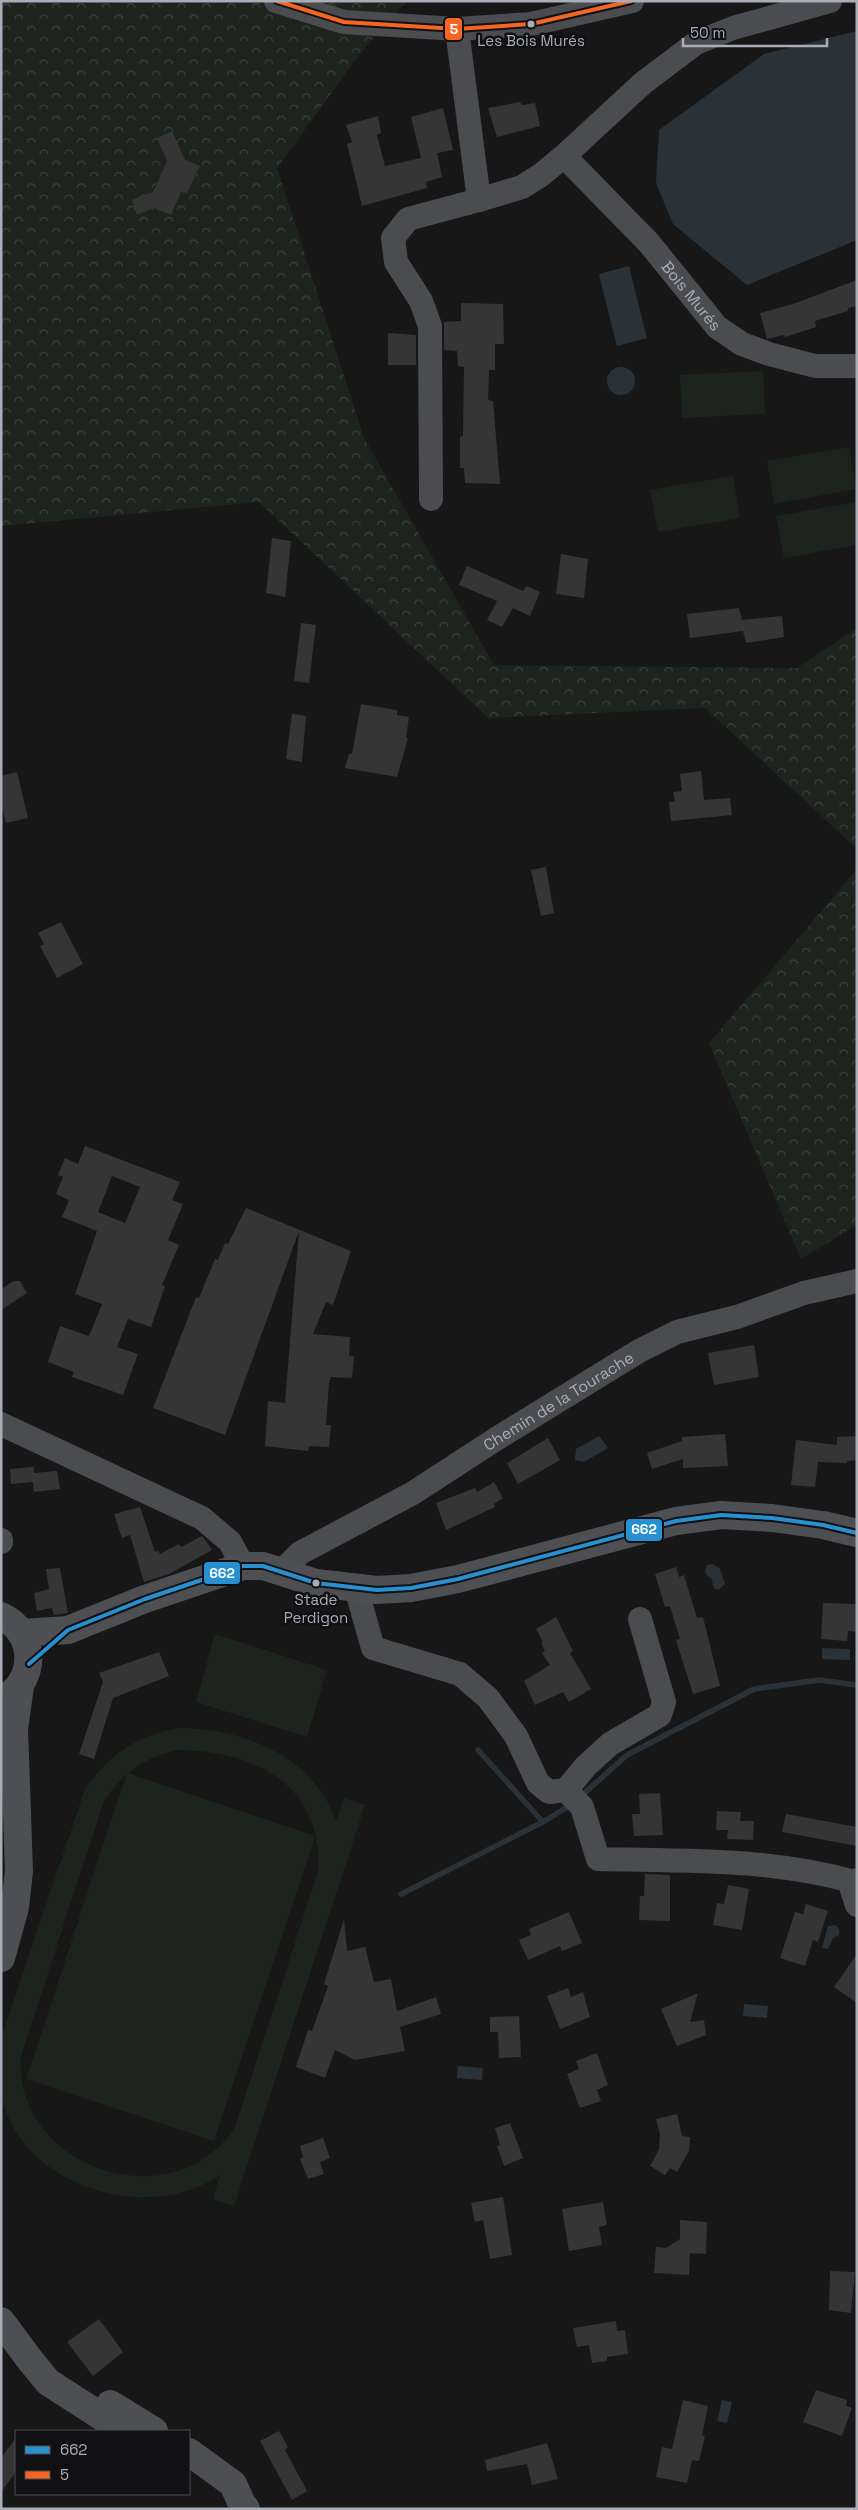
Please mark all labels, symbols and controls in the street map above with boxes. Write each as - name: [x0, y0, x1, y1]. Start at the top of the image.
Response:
- scale bar: [683, 15, 827, 47]
- line badge: 5: [444, 17, 463, 41]
- marker: Les Bois Murés: [526, 19, 536, 29]
- text: 5: [450, 20, 458, 38]
- text: 50 m: [690, 23, 725, 42]
- place label: Les Bois Murés: [477, 31, 585, 50]
- street label: Bois Murés: [657, 256, 726, 335]
- street label: Chemin de la Tourache: [479, 1346, 637, 1455]
- line badge: 662: [625, 1518, 663, 1542]
- text: 662: [631, 1520, 657, 1538]
- line badge: 662: [203, 1561, 241, 1585]
- text: 662: [209, 1564, 235, 1582]
- marker: Stade Perdigon: [311, 1578, 321, 1588]
- place label: Stade Perdigon: [284, 1590, 348, 1627]
- legend: [15, 2430, 190, 2495]
- text: 662: [60, 2440, 87, 2459]
- text: 5: [60, 2465, 69, 2484]

